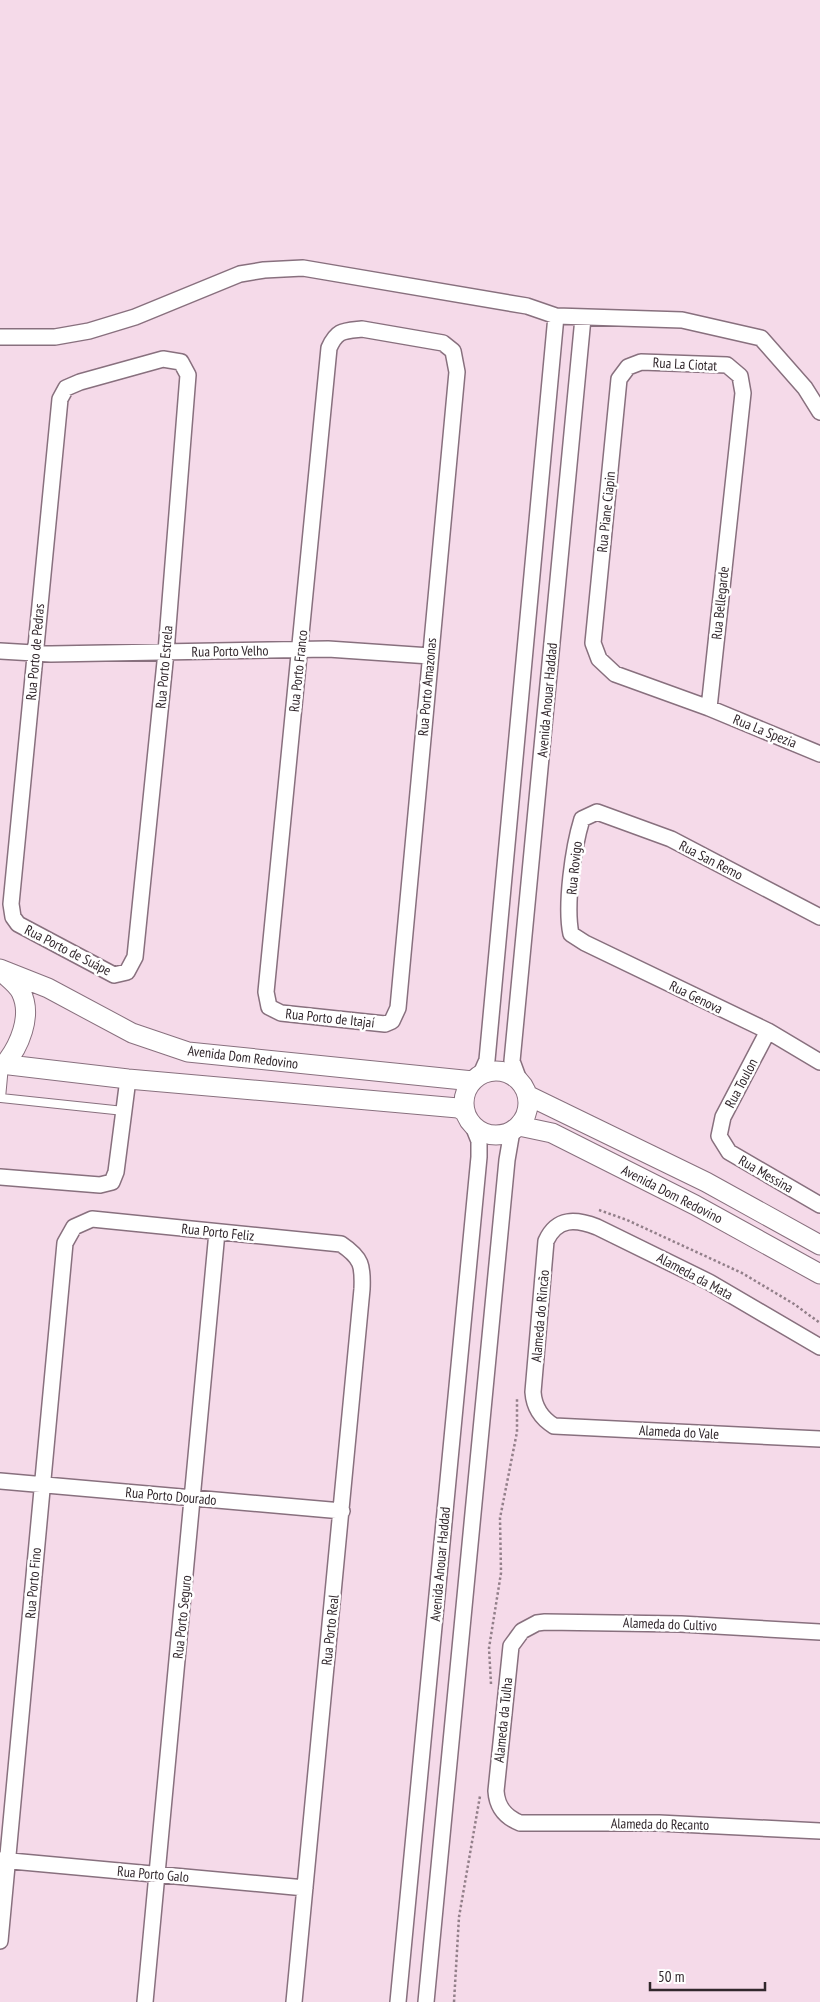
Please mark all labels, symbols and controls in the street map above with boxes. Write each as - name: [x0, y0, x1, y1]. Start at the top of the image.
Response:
- street label: Rua La Ciotat: [652, 353, 718, 375]
- street label: Rua Piane Ciapin: [593, 471, 619, 553]
- street label: Rua Bellegarde: [707, 565, 733, 640]
- street label: Rua Porto de Pedras: [22, 603, 48, 701]
- street label: Rua Porto Estrela: [151, 625, 177, 709]
- street label: Rua Porto Franco: [285, 629, 311, 713]
- street label: Rua Porto Amazonas: [414, 637, 440, 737]
- street label: Rua Porto Velho: [191, 641, 269, 661]
- street label: Avenida Anouar Haddad: [533, 642, 561, 758]
- street label: Rua La Spezia: [731, 710, 799, 752]
- street label: Rua San Remo: [676, 836, 746, 884]
- street label: Rua Rovigo: [562, 840, 586, 896]
- street label: Rua Porto de Suápe: [22, 921, 114, 980]
- street label: Rua Genova: [666, 976, 726, 1018]
- street label: Rua Porto de Itajaí: [285, 1004, 375, 1032]
- street label: Avenida Dom Redovino: [187, 1041, 299, 1073]
- street label: Rua Toulon: [721, 1055, 761, 1111]
- street label: Rua Messina: [735, 1151, 797, 1197]
- street label: Avenida Dom Redovino: [618, 1161, 726, 1227]
- street label: Rua Porto Feliz: [181, 1219, 255, 1245]
- street label: Alameda da Mata: [654, 1248, 736, 1304]
- street label: Alameda do Rincão: [527, 1269, 553, 1363]
- street label: Alameda do Vale: [638, 1421, 720, 1443]
- street label: Rua Porto Dourado: [125, 1483, 217, 1509]
- street label: Avenida Anouar Haddad: [426, 1506, 454, 1622]
- street label: Rua Porto Fino: [21, 1547, 45, 1619]
- street label: Rua Porto Seguro: [169, 1574, 195, 1660]
- street label: Rua Porto Real: [317, 1593, 343, 1666]
- street label: Alameda do Cultivo: [623, 1613, 717, 1635]
- street label: Alameda da Tulha: [490, 1677, 516, 1763]
- street label: Alameda do Recanto: [611, 1814, 709, 1834]
- street label: Rua Porto Galo: [116, 1862, 190, 1886]
- scale bar: [650, 1960, 765, 1992]
- text: 50 m: [658, 1967, 684, 1986]

